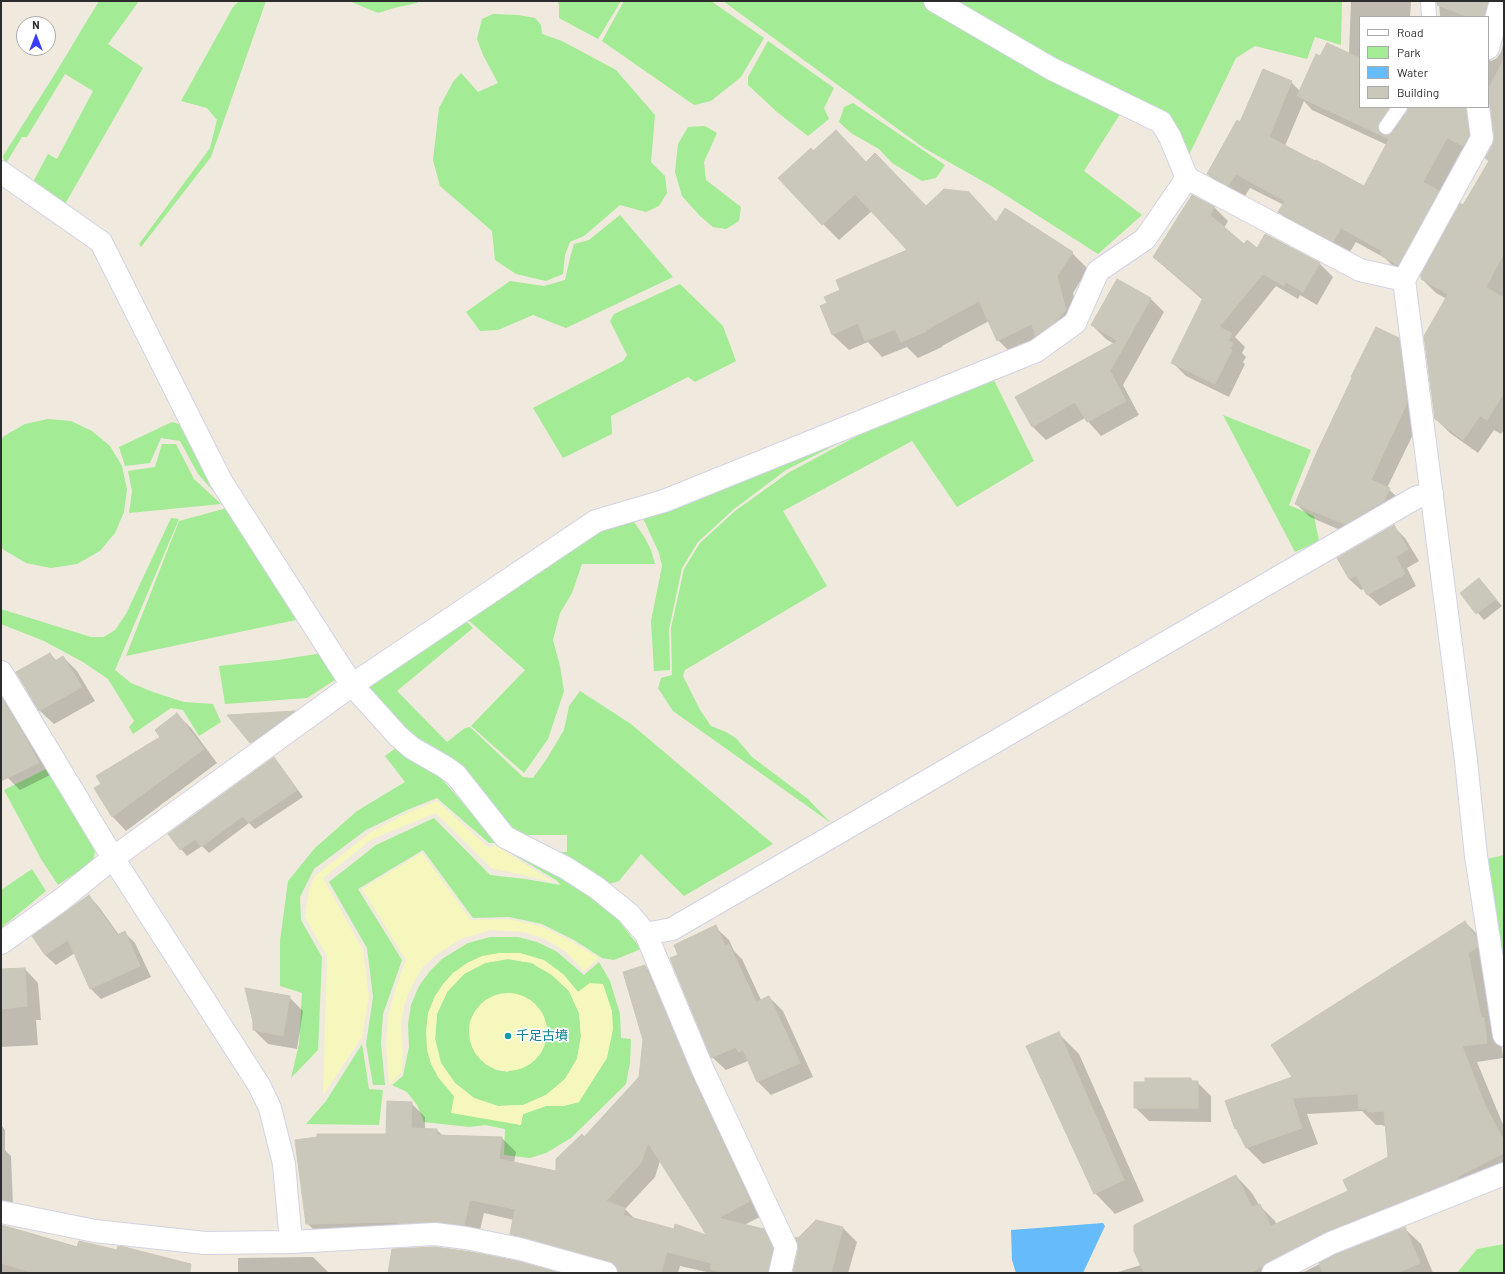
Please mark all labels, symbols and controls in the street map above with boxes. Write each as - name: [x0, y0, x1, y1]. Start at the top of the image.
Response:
- north arrow: [16, 16, 56, 56]
- legend: [1359, 16, 1489, 108]
- text: N: [32, 18, 40, 31]
- text: Road: [1397, 25, 1424, 39]
- text: Park: [1397, 45, 1421, 59]
- text: Water: [1397, 65, 1428, 79]
- text: Building: [1397, 85, 1439, 99]
- place label: 千足古墳: [516, 1028, 568, 1044]
- marker: 千足古墳: [503, 1031, 513, 1041]

